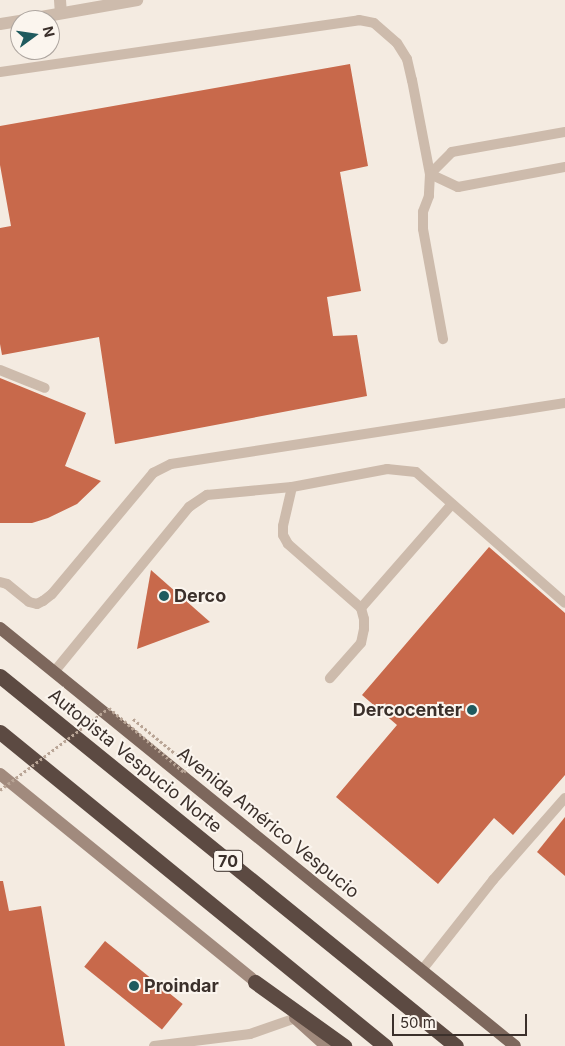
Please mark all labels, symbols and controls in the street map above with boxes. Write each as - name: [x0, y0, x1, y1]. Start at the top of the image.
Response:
- north arrow: [10, 10, 60, 60]
- text: N: [40, 24, 59, 39]
- place label: Derco: [174, 585, 226, 607]
- marker: Derco: [158, 590, 170, 602]
- street label: Autopista Vespucio Norte: [44, 684, 226, 838]
- place label: Dercocenter: [353, 699, 462, 721]
- marker: Dercocenter: [466, 704, 478, 716]
- street label: Avenida Américo Vespucio: [173, 743, 363, 903]
- road number: 70: [213, 848, 243, 874]
- place label: Proindar: [144, 975, 219, 997]
- marker: Proindar: [128, 980, 140, 992]
- scale bar: [395, 1004, 530, 1036]
- text: 50 m: [400, 1013, 436, 1032]

